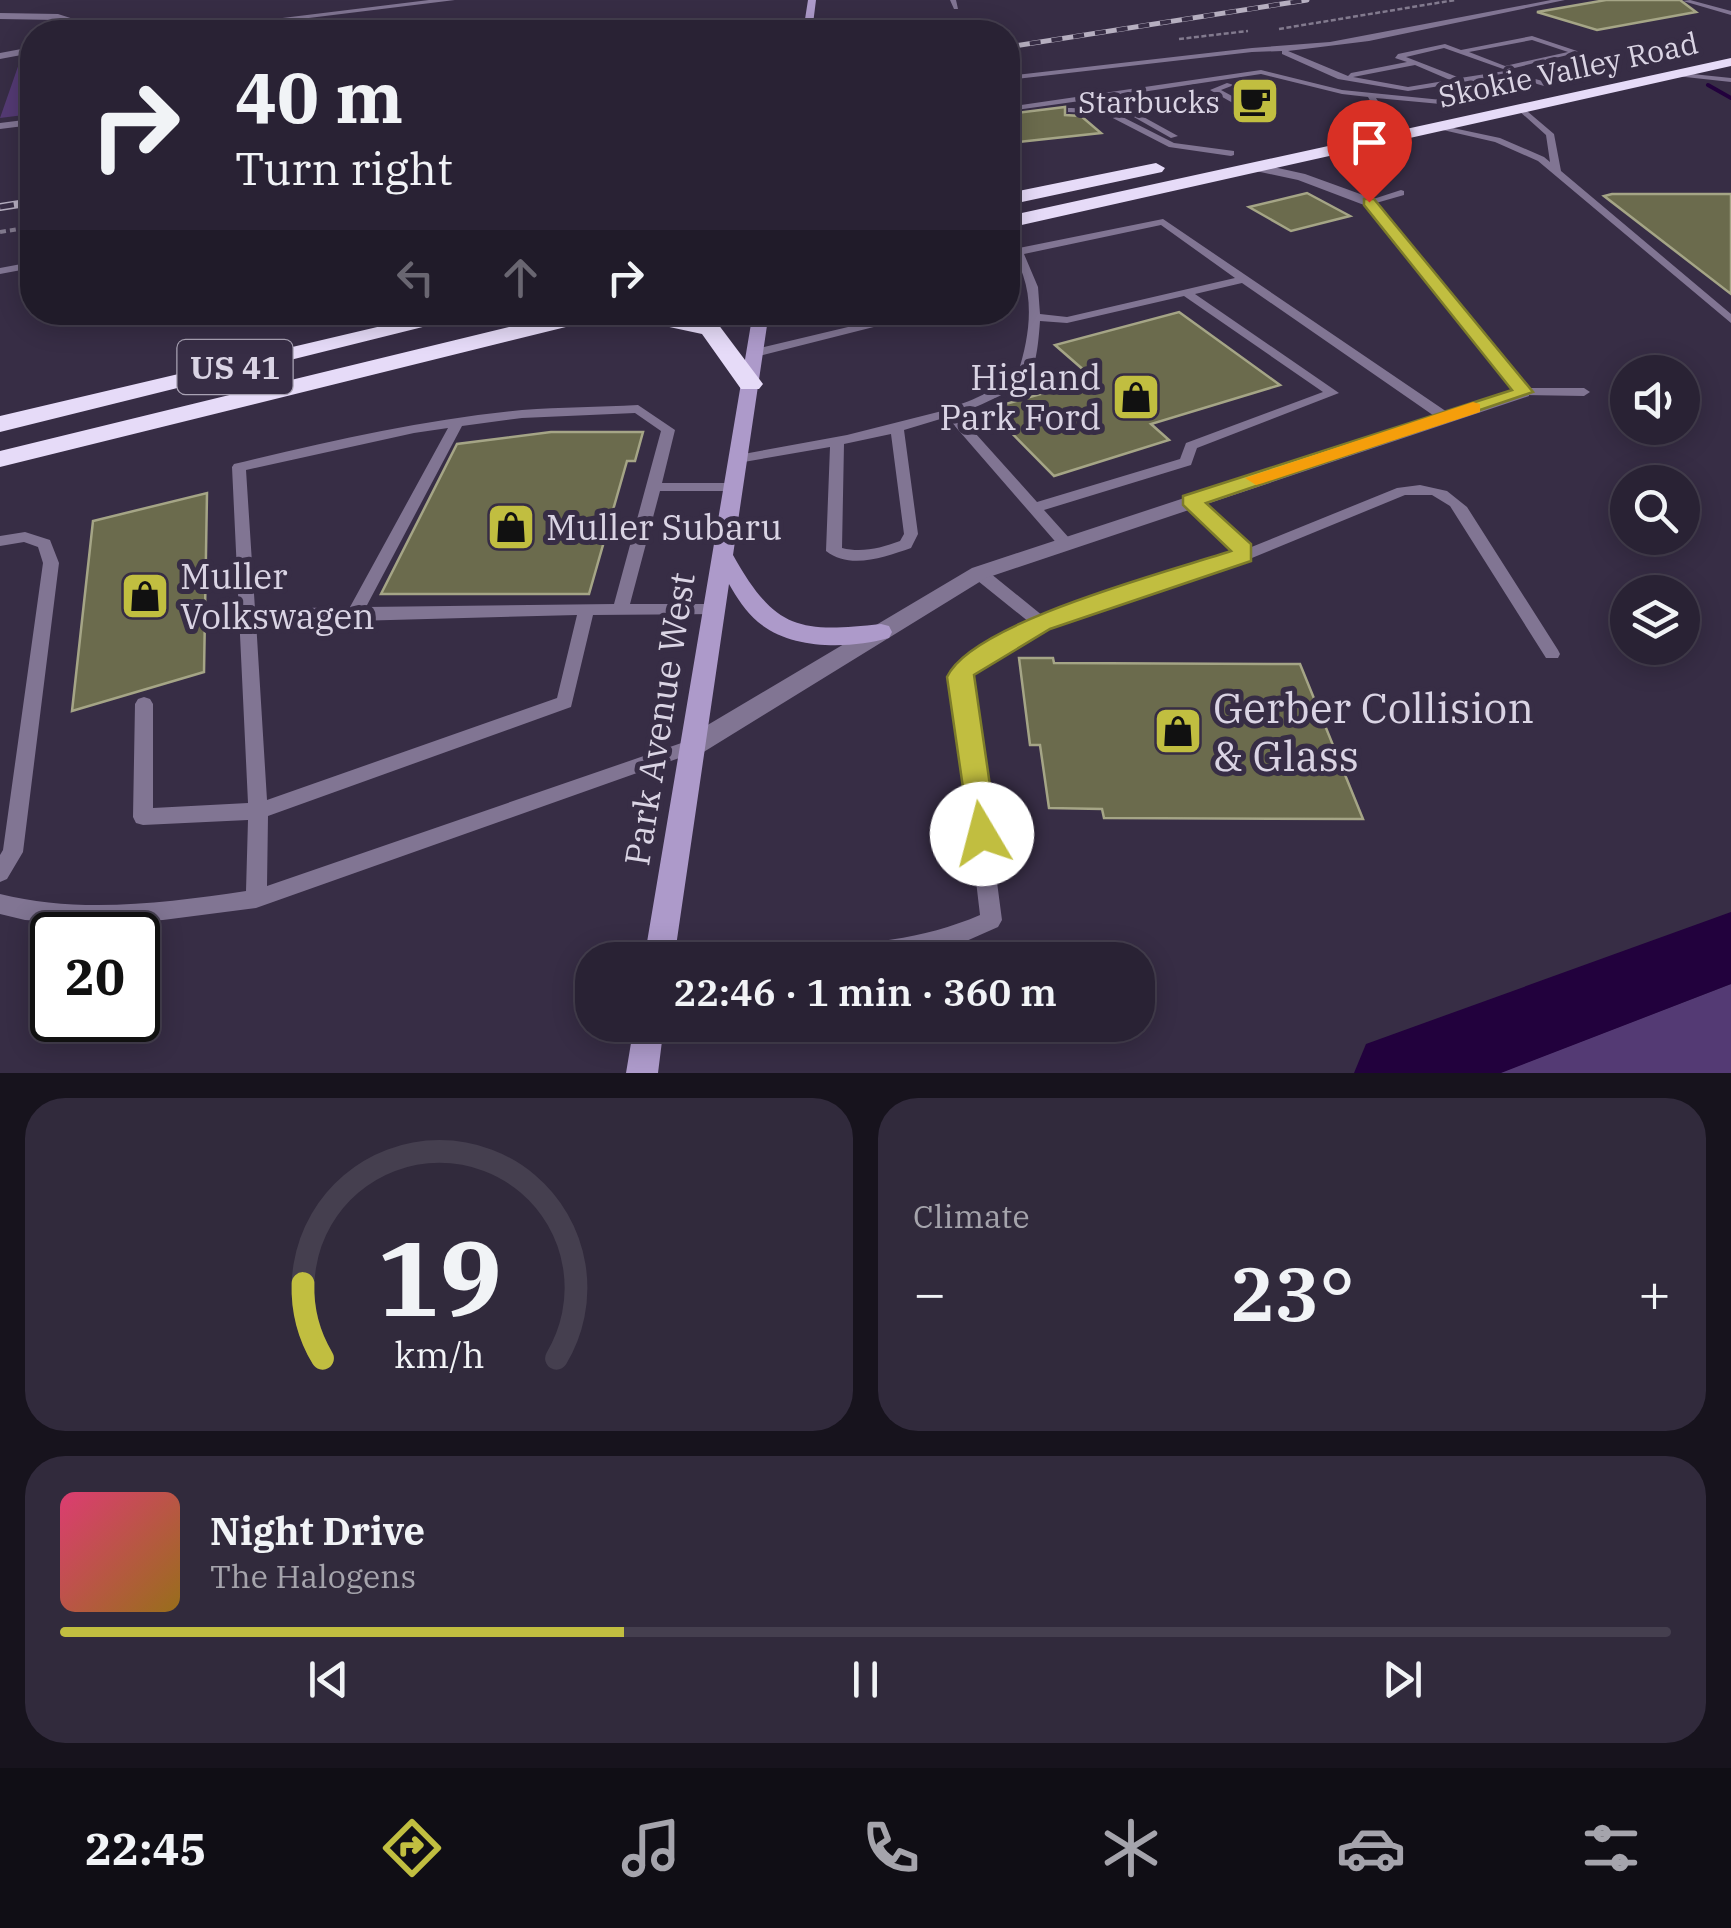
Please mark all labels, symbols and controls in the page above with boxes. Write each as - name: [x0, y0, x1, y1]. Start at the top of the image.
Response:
- street label: Skokie Valley Road: [1435, 22, 1701, 116]
- text: 40 m: [235, 51, 403, 142]
- icon: right: [70, 60, 200, 190]
- cafe icon: Starbucks: [1229, 75, 1281, 127]
- place label: Starbucks: [1078, 82, 1220, 121]
- pin: [1327, 100, 1412, 203]
- icon: arrive: [1342, 115, 1397, 170]
- text: Turn right: [235, 139, 453, 197]
- icon: left: [388, 250, 443, 305]
- icon: ahead: [493, 250, 548, 305]
- icon: right: [598, 250, 653, 305]
- road number: US 41: [178, 340, 292, 394]
- place label: Higland Park Ford: [939, 354, 1101, 440]
- map controls: [1610, 355, 1700, 665]
- button: sound: [1610, 355, 1700, 445]
- shop icon: Higland Park Ford: [1110, 371, 1162, 423]
- button: search: [1610, 465, 1700, 555]
- shop icon: Muller Subaru: [485, 501, 537, 553]
- place label: Muller Subaru: [546, 504, 782, 550]
- place label: Muller Volkswagen: [180, 553, 375, 639]
- street label: Park Avenue West: [613, 569, 705, 869]
- shop icon: Muller Volkswagen: [119, 570, 171, 622]
- button: layers: [1610, 575, 1700, 665]
- place label: Gerber Collision & Glass: [1213, 680, 1534, 783]
- shop icon: Gerber Collision & Glass: [1152, 705, 1204, 757]
- position arrow: [930, 782, 1034, 886]
- speed limit sign: 20: [30, 912, 160, 1042]
- text: 22:46 · 1 min · 360 m: [673, 967, 1057, 1016]
- text: Climate: [913, 1195, 1030, 1237]
- text: 19: [377, 1209, 501, 1345]
- text: 23°: [1229, 1244, 1355, 1342]
- text: −: [913, 1257, 946, 1328]
- text: +: [1638, 1257, 1671, 1328]
- text: km/h: [394, 1331, 484, 1378]
- text: Night Drive: [210, 1506, 425, 1555]
- text: The Halogens: [210, 1555, 416, 1597]
- icon: previous: [301, 1652, 356, 1707]
- icon: pause: [838, 1652, 893, 1707]
- icon: next: [1375, 1652, 1430, 1707]
- icon: directions: [377, 1813, 447, 1883]
- icon: music: [616, 1813, 686, 1883]
- icon: phone: [856, 1813, 926, 1883]
- icon: climate: [1096, 1813, 1166, 1883]
- icon: car: [1336, 1813, 1406, 1883]
- icon: filters: [1576, 1813, 1646, 1883]
- text: 22:45: [85, 1819, 207, 1877]

